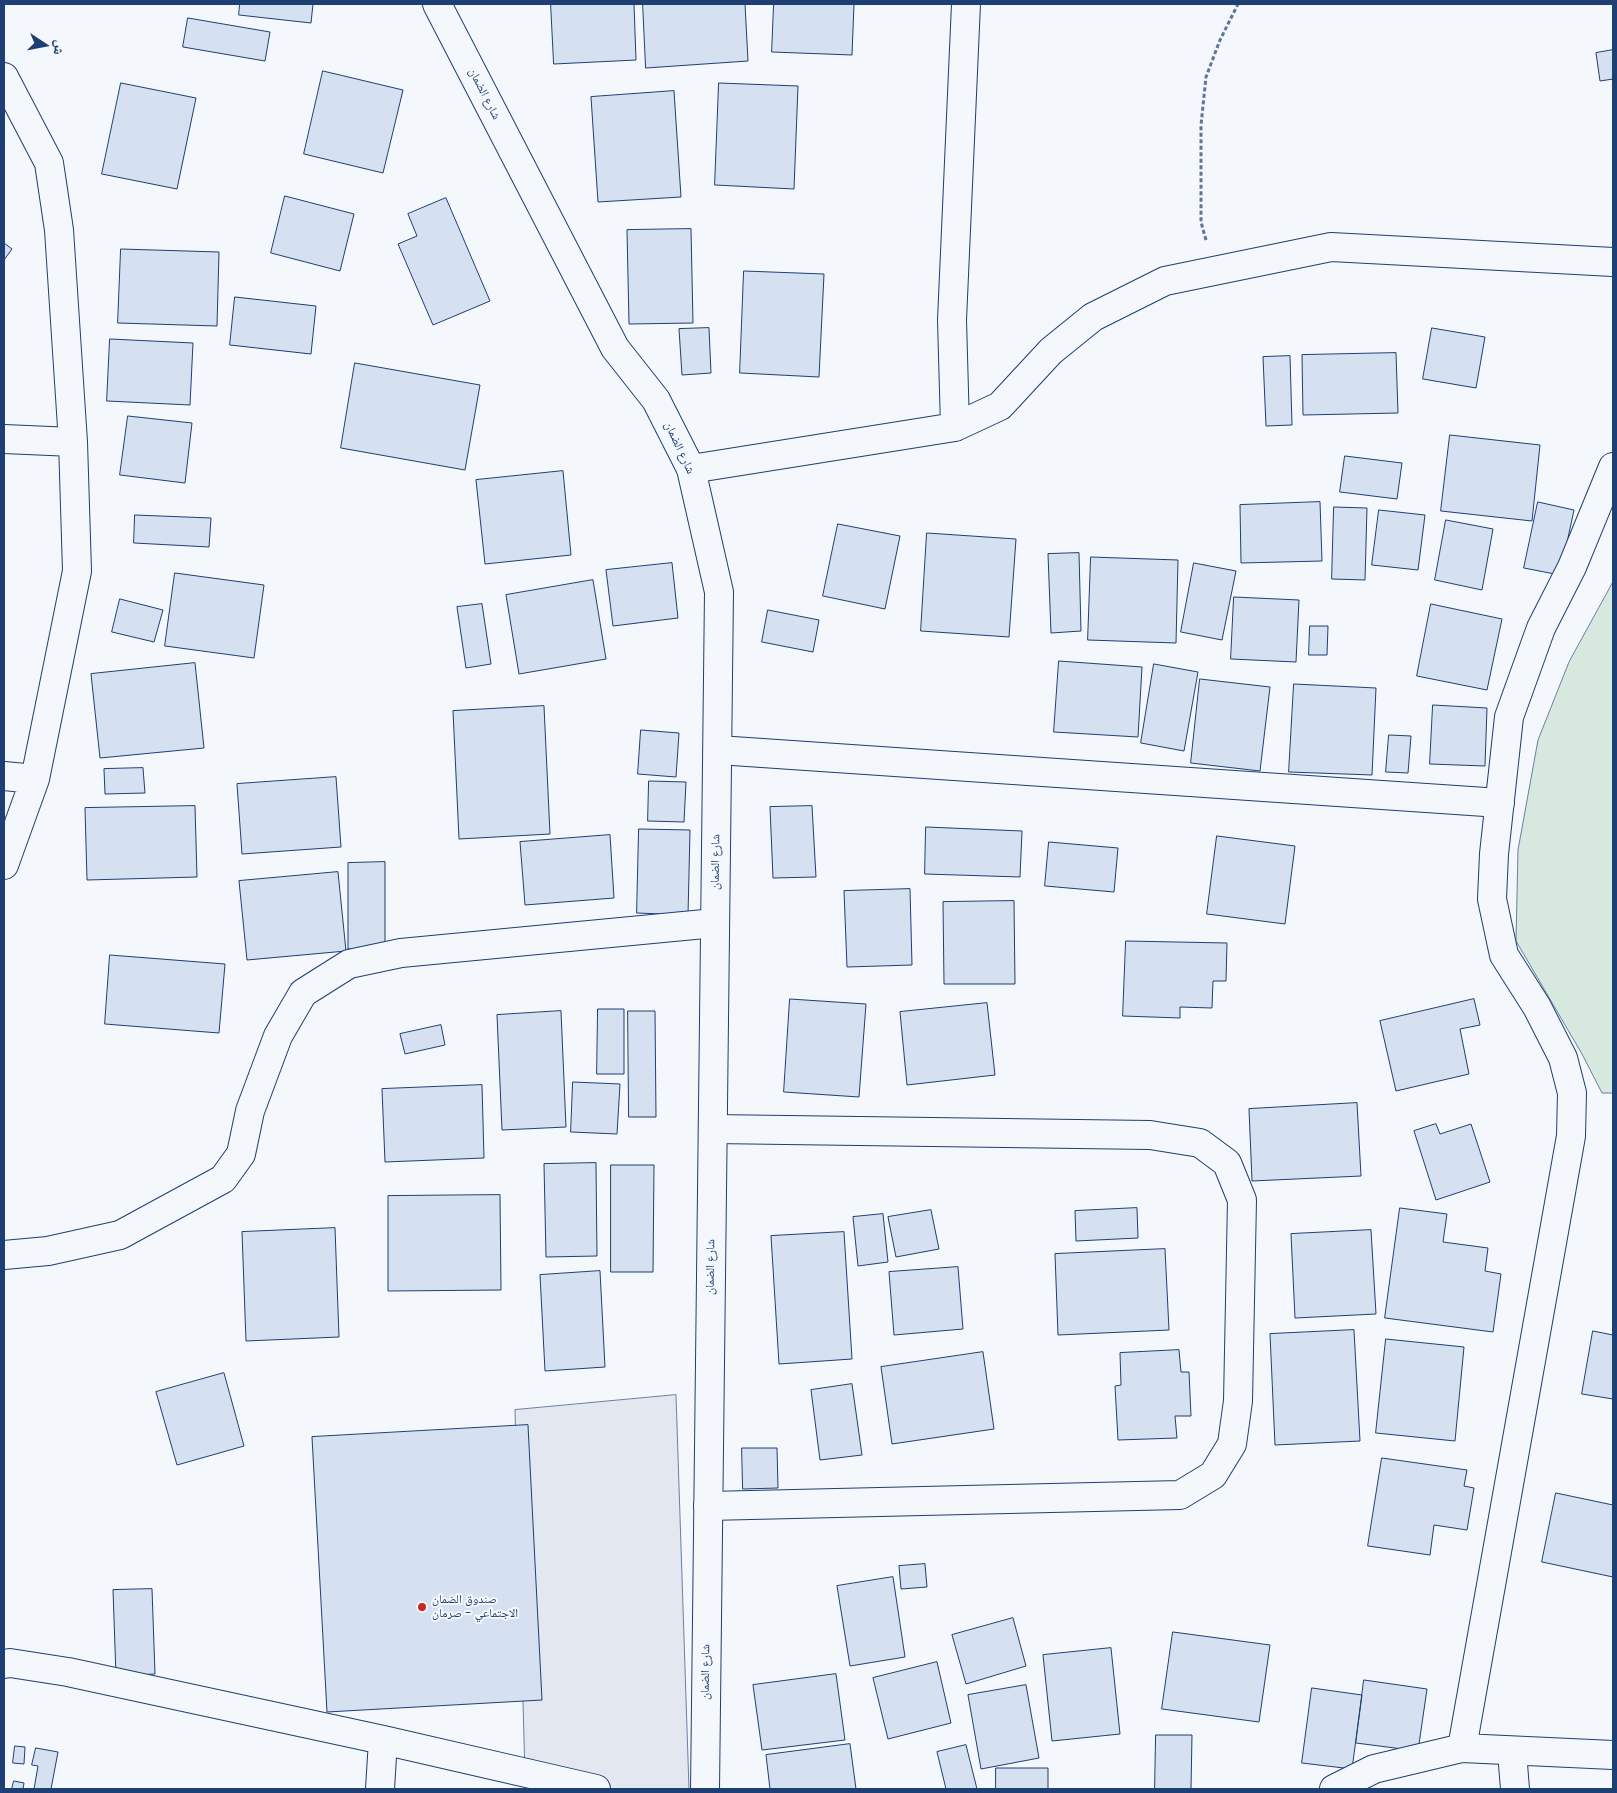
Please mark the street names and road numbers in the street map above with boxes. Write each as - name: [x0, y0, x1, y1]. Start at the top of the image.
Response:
- street label: شارع الضمان: [465, 66, 503, 122]
- street label: شارع الضمان: [661, 420, 697, 476]
- street label: شارع الضمان: [708, 834, 724, 890]
- street label: شارع الضمان: [703, 1239, 719, 1295]
- street label: شارع الضمان: [698, 1644, 714, 1700]

